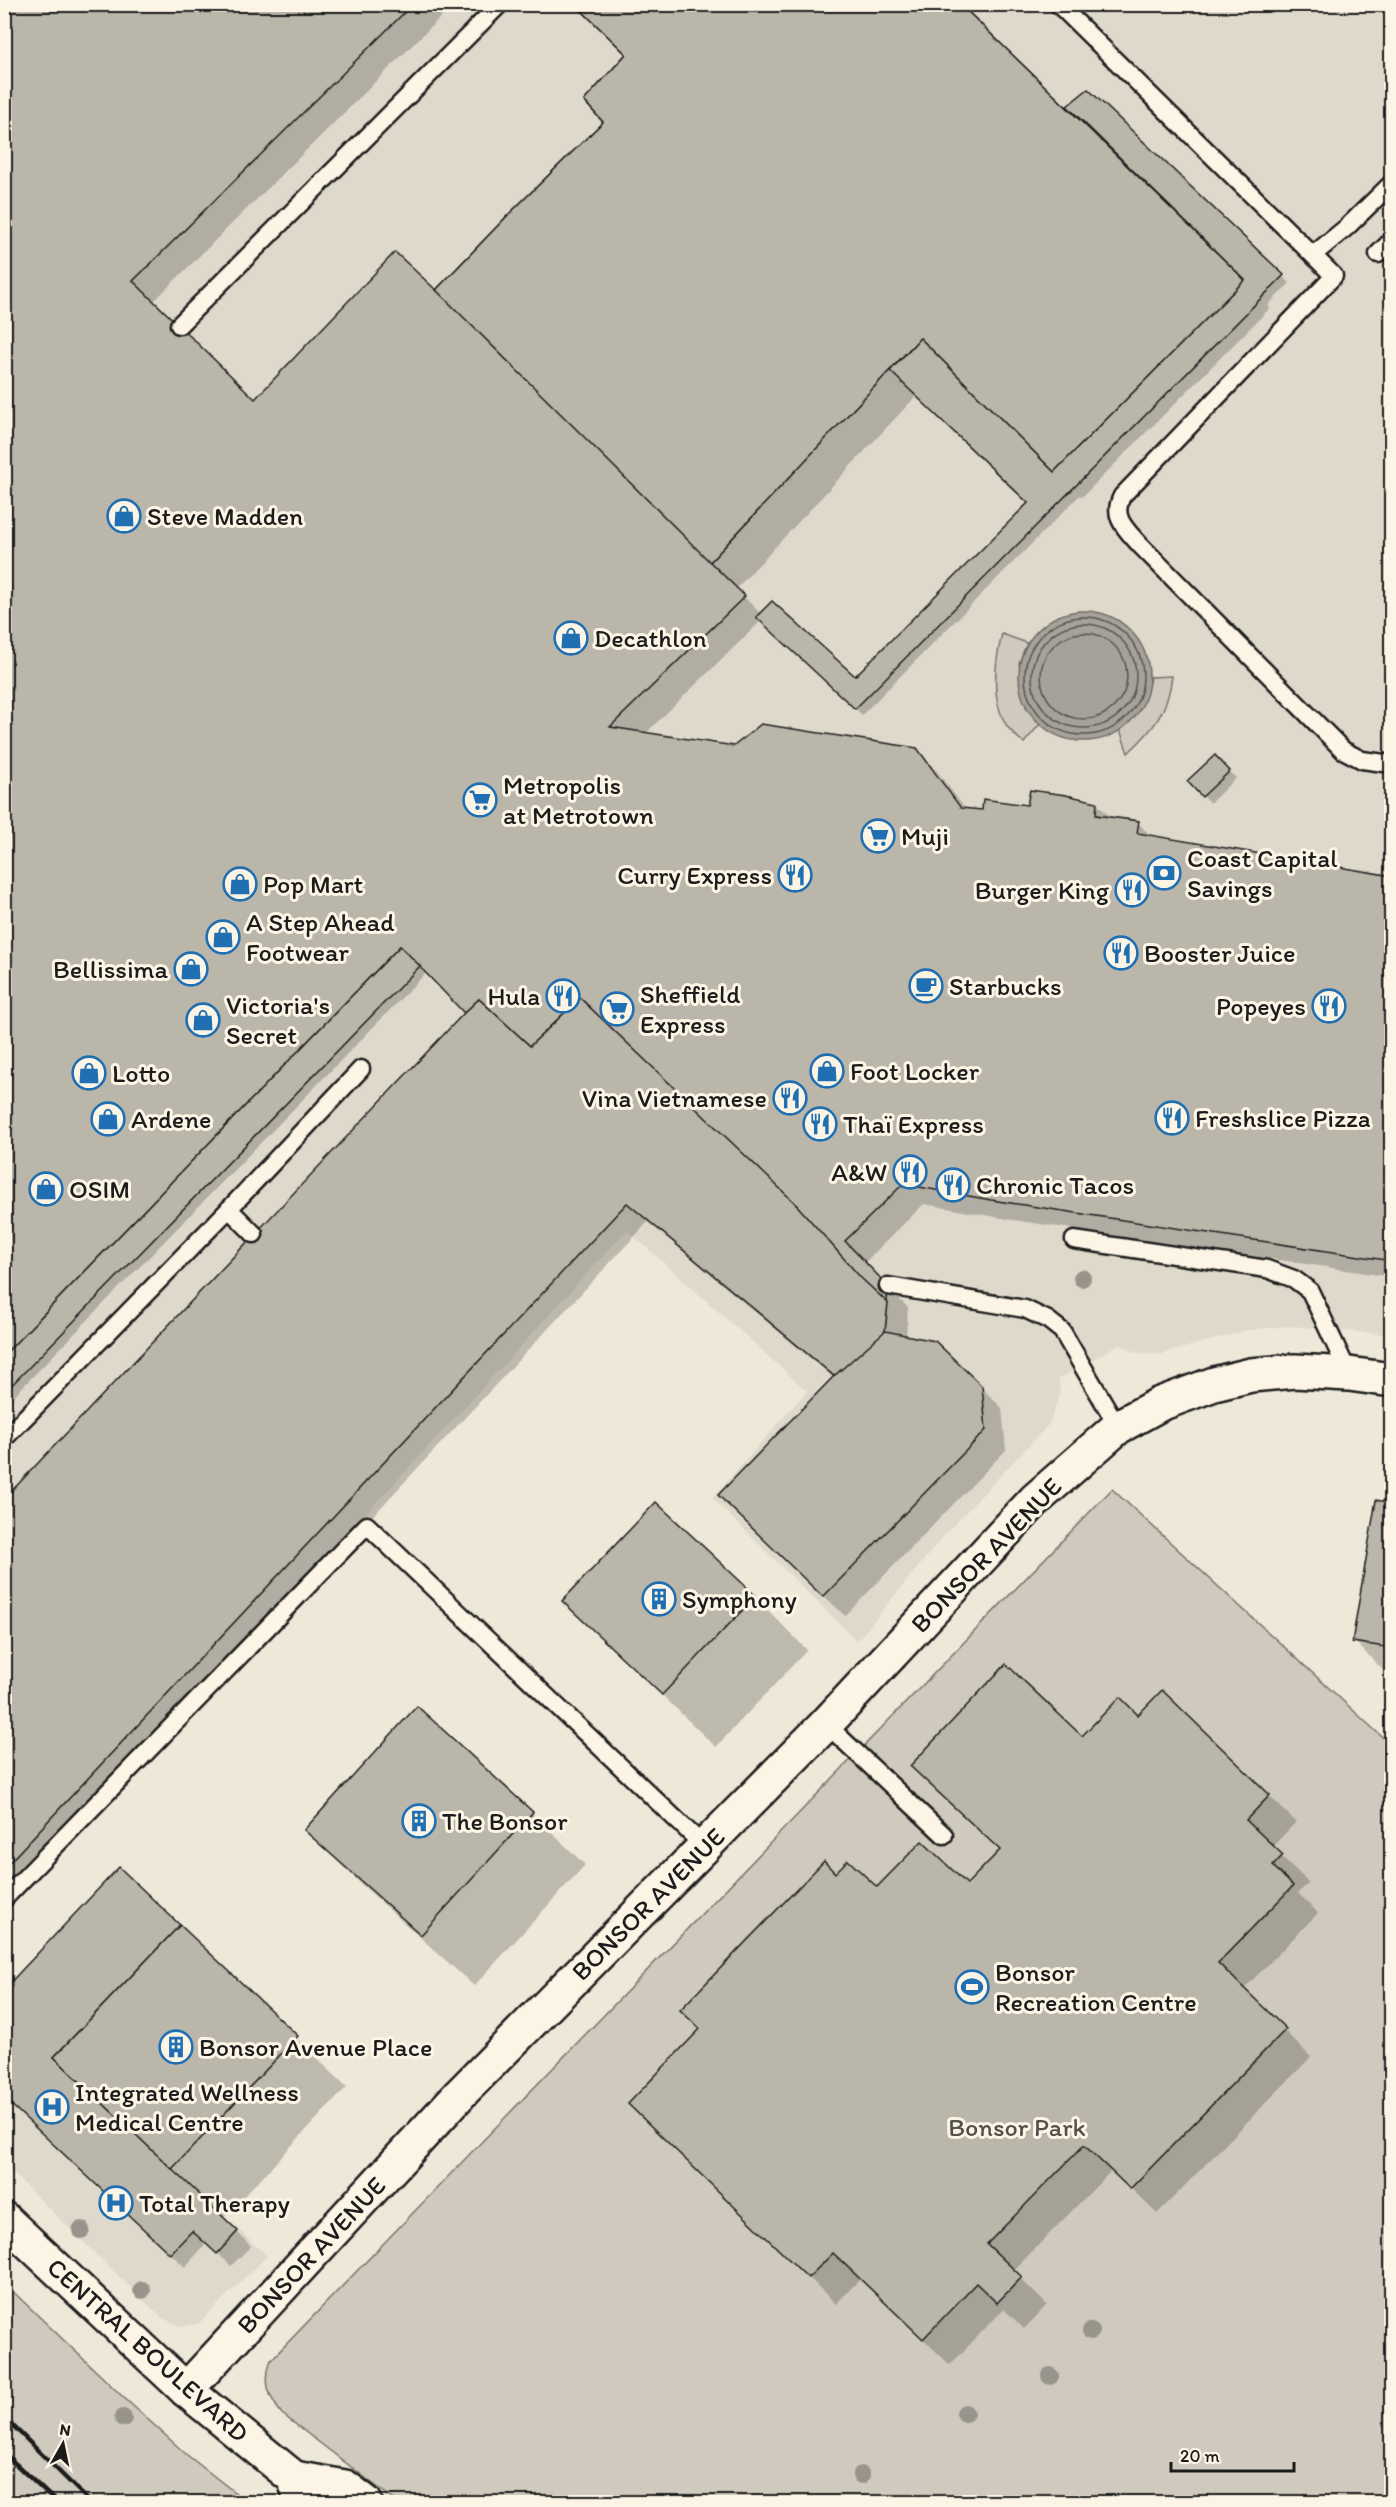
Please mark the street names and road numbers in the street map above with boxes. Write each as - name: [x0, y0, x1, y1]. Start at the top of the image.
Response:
- street label: BONSOR AVENUE: [904, 1471, 1068, 1639]
- street label: BONSOR AVENUE: [565, 1821, 731, 1987]
- street label: BONSOR AVENUE: [230, 2170, 392, 2340]
- street label: CENTRAL BOULEVARD: [41, 2252, 255, 2448]

